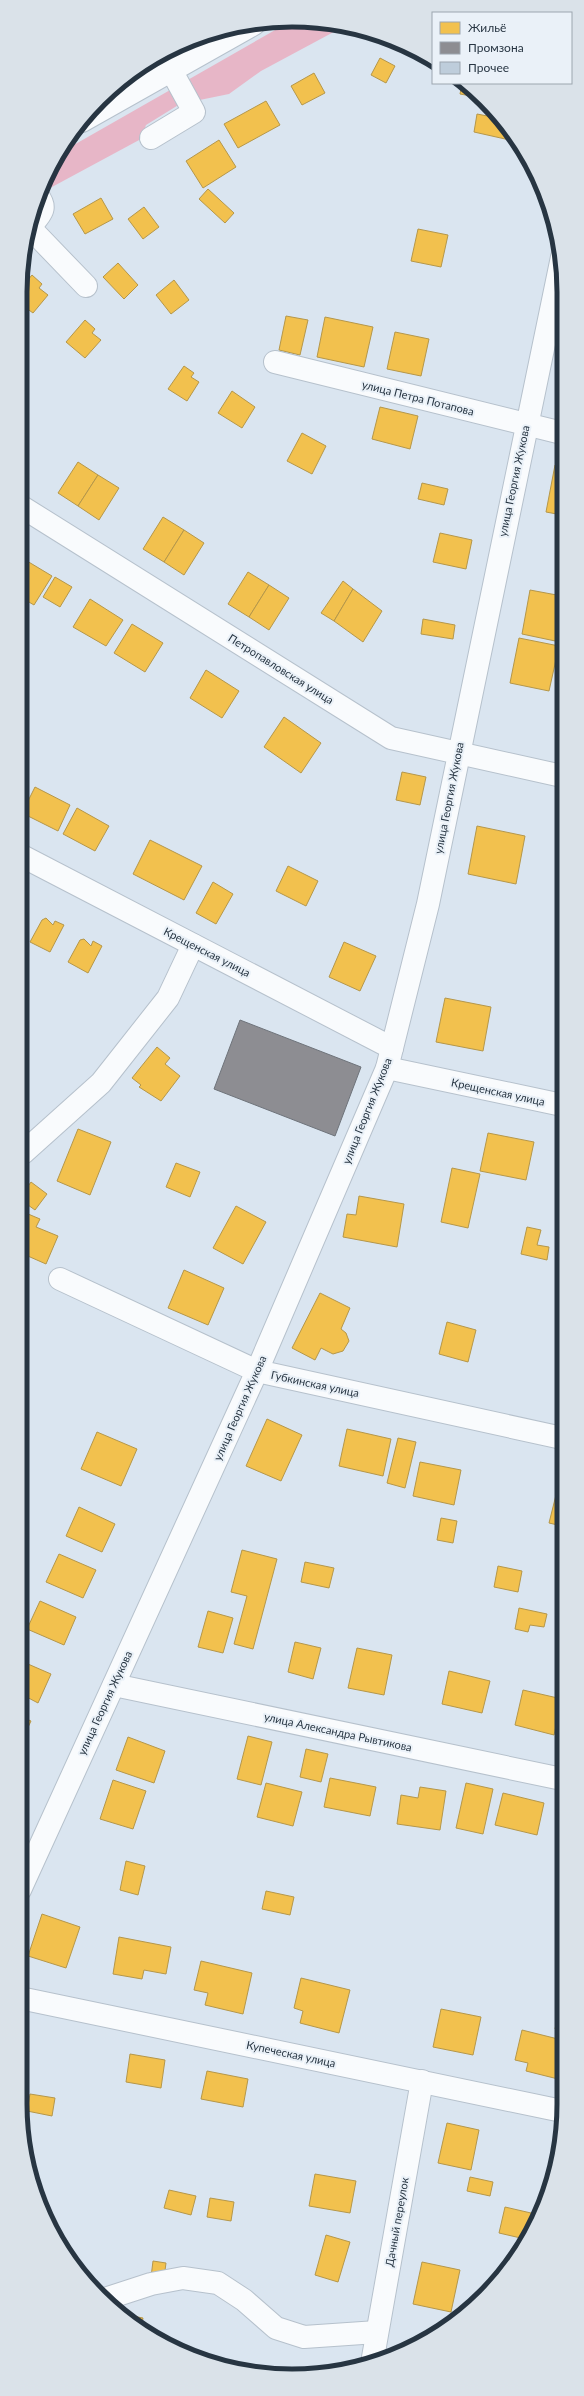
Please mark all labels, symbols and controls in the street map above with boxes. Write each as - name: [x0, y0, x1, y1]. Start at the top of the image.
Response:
- legend: [432, 12, 572, 84]
- text: Жильё: [468, 20, 506, 35]
- text: Промзона: [468, 40, 524, 55]
- text: Прочее: [468, 60, 509, 75]
- street label: улица Петра Потапова: [361, 377, 475, 418]
- street label: улица Георгия Жукова: [495, 424, 532, 538]
- street label: Петропавловская улица: [226, 631, 336, 706]
- street label: улица Георгия Жукова: [431, 741, 466, 855]
- street label: Крещенская улица: [162, 924, 253, 979]
- street label: улица Георгия Жукова: [339, 1056, 394, 1166]
- street label: Крещенская улица: [450, 1075, 546, 1108]
- street label: улица Георгия Жукова: [211, 1353, 269, 1462]
- street label: Губкинская улица: [270, 1368, 360, 1399]
- street label: улица Георгия Жукова: [75, 1649, 134, 1757]
- street label: улица Александра Рывтикова: [263, 1709, 413, 1754]
- street label: Купеческая улица: [245, 2038, 337, 2069]
- street label: Дачный переулок: [382, 2176, 411, 2268]

